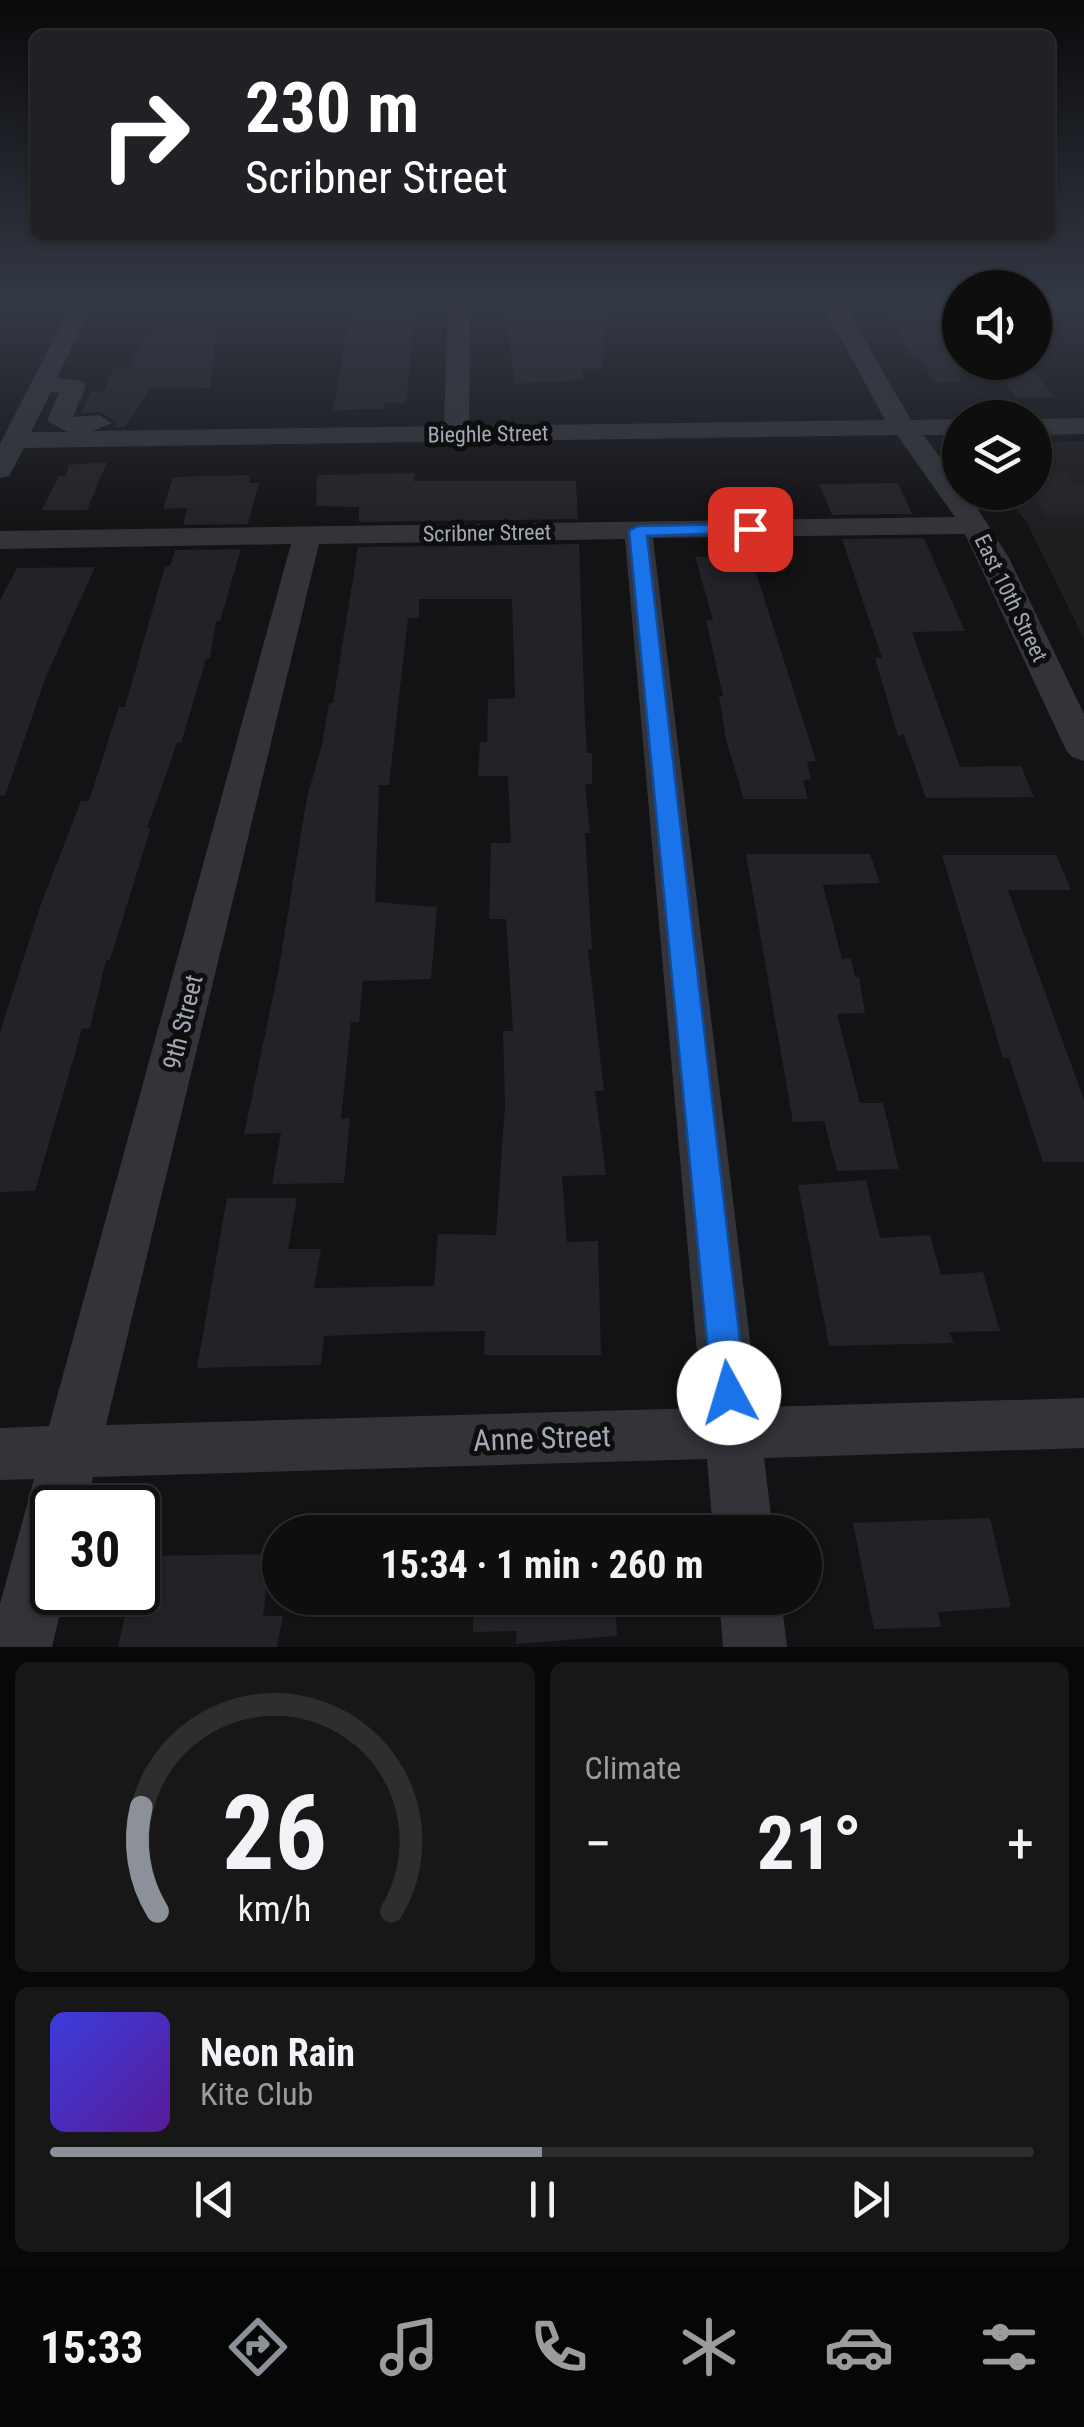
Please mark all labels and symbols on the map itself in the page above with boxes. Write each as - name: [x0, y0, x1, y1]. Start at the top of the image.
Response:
- street label: Bieghle Street: [427, 420, 549, 448]
- pin: [708, 487, 793, 572]
- street label: Scribner Street: [423, 519, 551, 547]
- street label: East 10th Street: [969, 530, 1053, 666]
- street label: 9th Street: [157, 972, 209, 1072]
- position arrow: [677, 1341, 781, 1445]
- street label: Anne Street: [473, 1418, 611, 1458]
- speed limit sign: 30: [30, 1485, 160, 1615]

